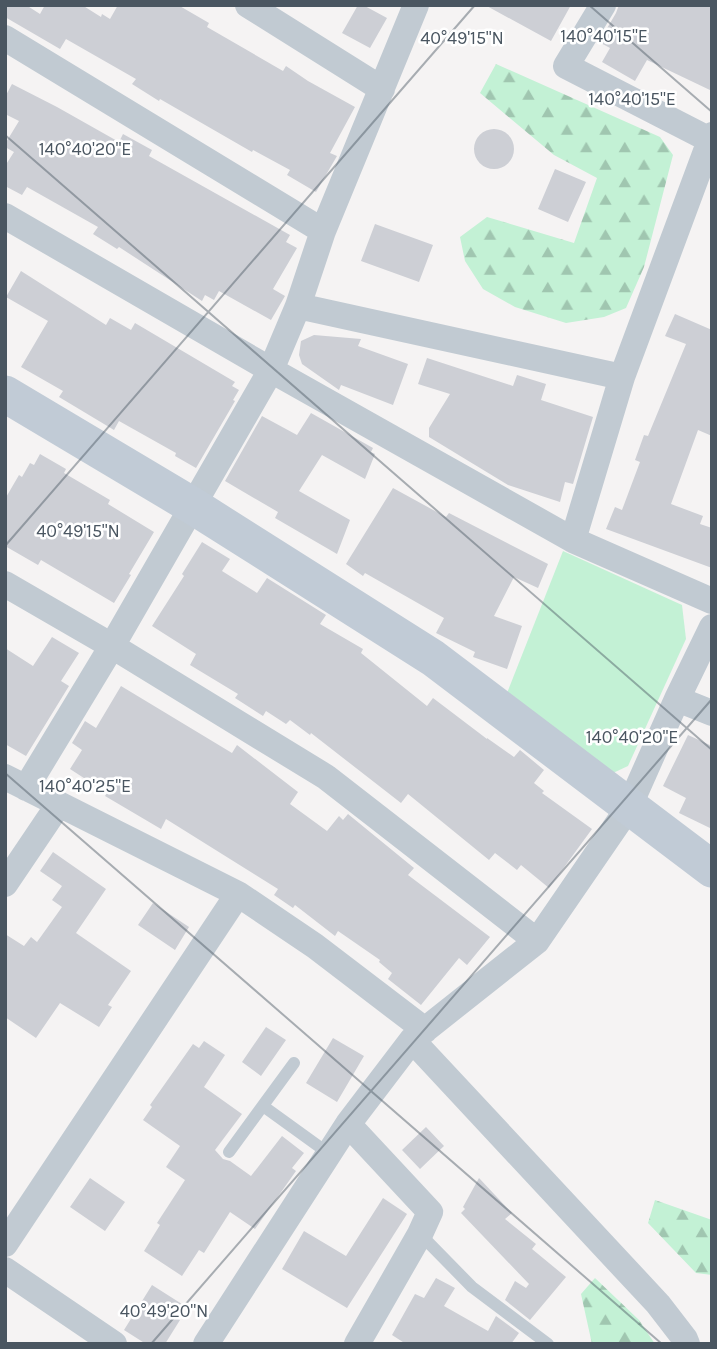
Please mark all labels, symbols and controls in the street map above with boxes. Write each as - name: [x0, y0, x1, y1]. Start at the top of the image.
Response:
- text: 140°40'15"E: [560, 25, 648, 47]
- text: 40°49'15"N: [420, 27, 504, 49]
- text: 140°40'15"E: [588, 88, 676, 110]
- text: 140°40'20"E: [39, 138, 131, 160]
- text: 40°49'15"N: [36, 520, 120, 542]
- text: 140°40'20"E: [586, 726, 678, 748]
- text: 140°40'25"E: [39, 775, 131, 797]
- text: 40°49'20"N: [120, 1300, 208, 1322]

